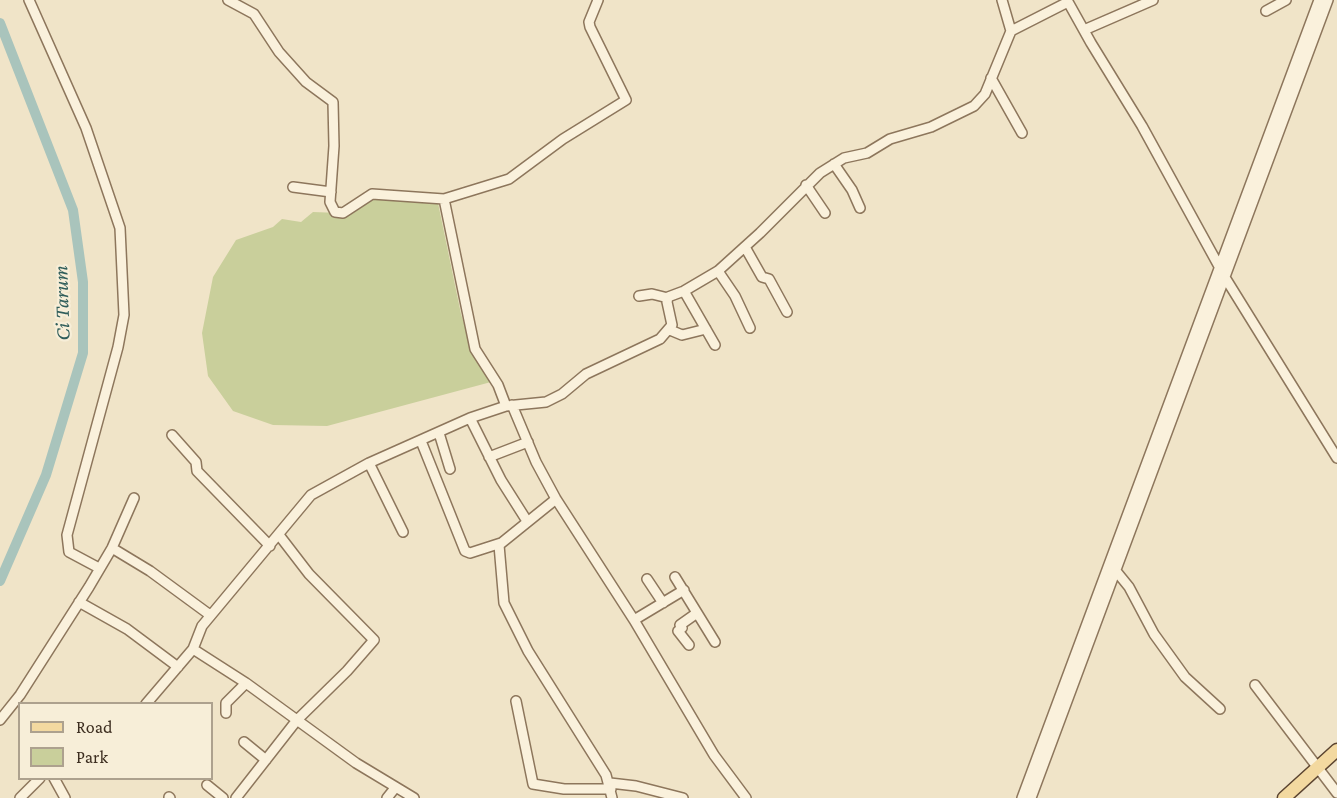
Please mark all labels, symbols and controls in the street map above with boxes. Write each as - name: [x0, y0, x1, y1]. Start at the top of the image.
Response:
- water label: Ci Tarum: [48, 265, 76, 341]
- legend: [18, 702, 213, 780]
- text: Road: [76, 717, 113, 737]
- text: Park: [76, 747, 108, 767]

